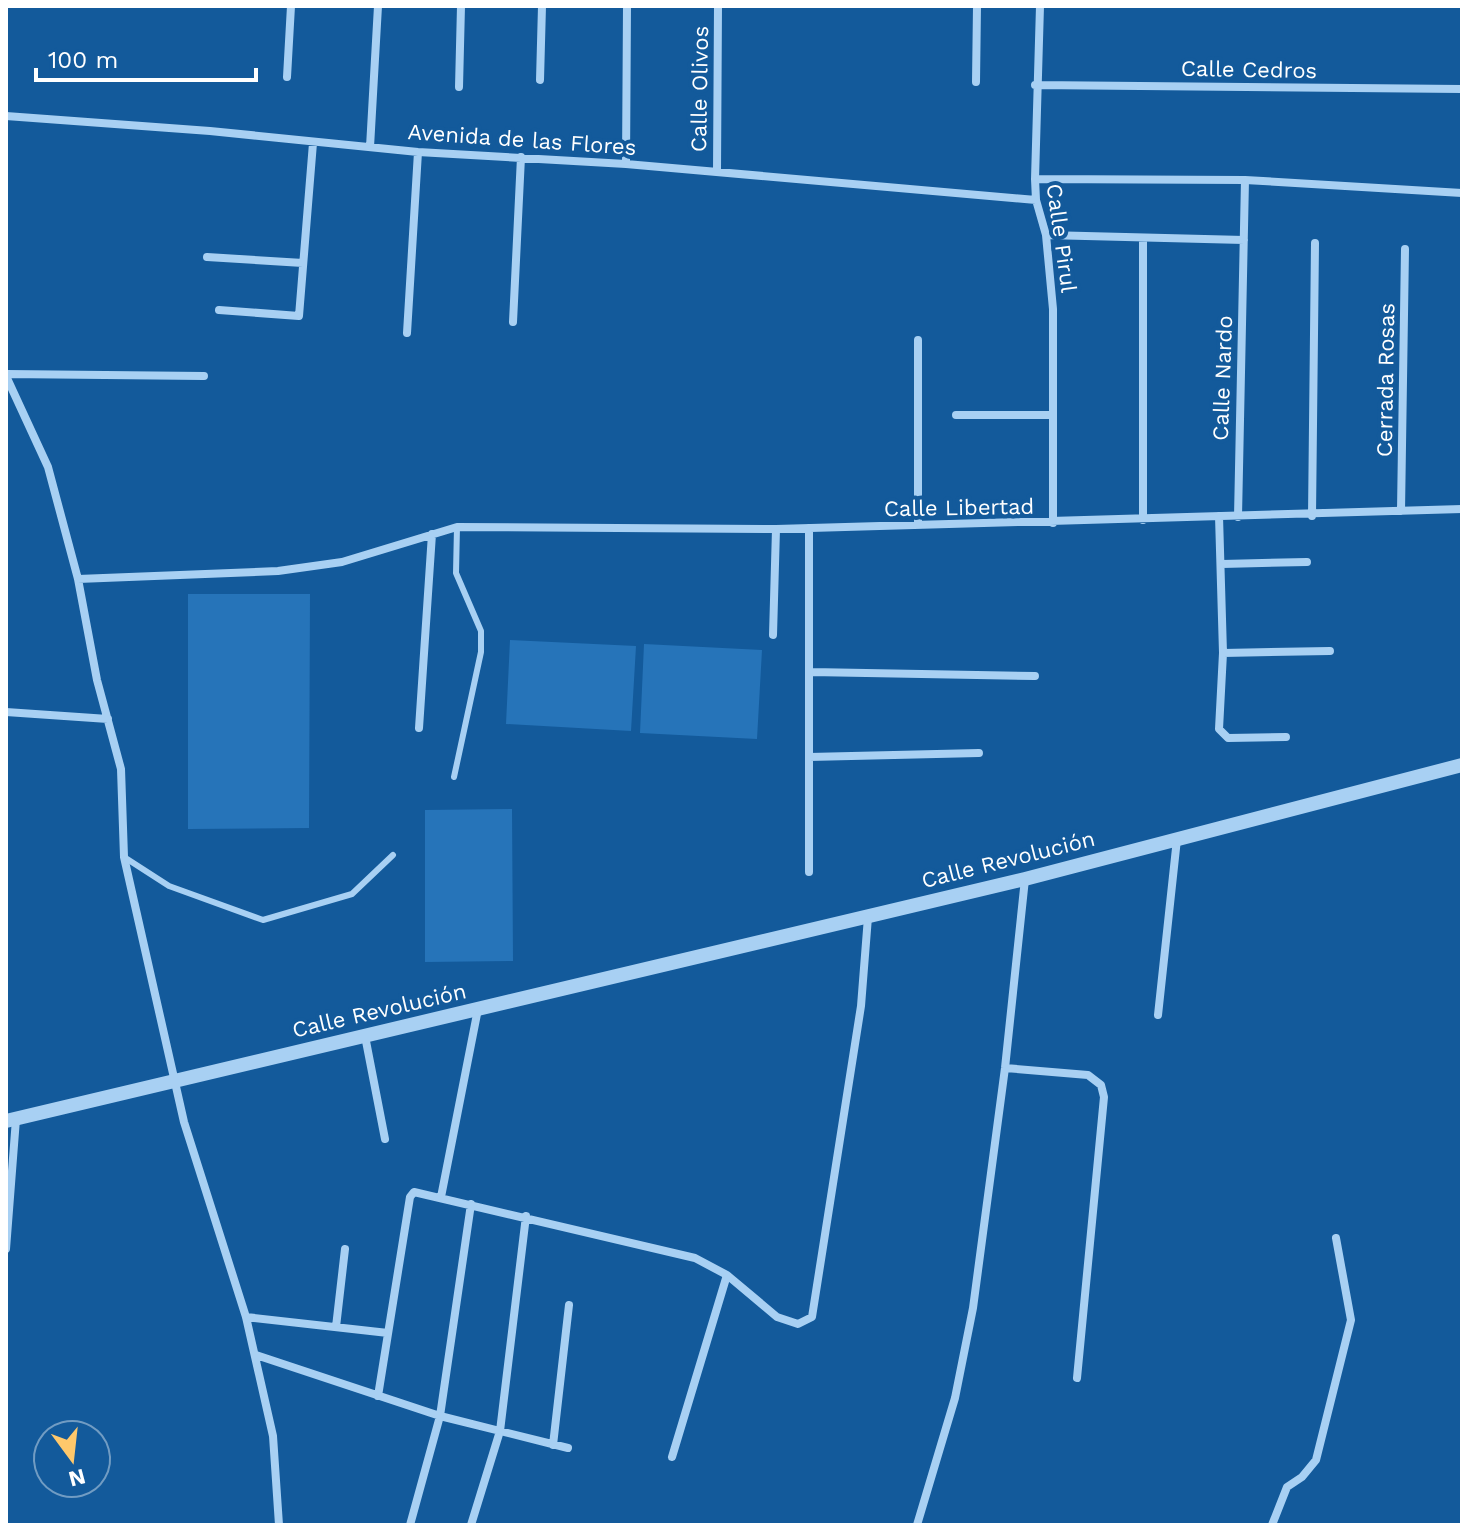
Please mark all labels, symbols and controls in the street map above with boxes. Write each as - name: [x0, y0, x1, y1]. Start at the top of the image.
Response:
- street label: Calle Olivos: [686, 26, 713, 152]
- scale bar: [36, 32, 256, 82]
- text: 100 m: [48, 46, 118, 74]
- street label: Calle Cedros: [1181, 56, 1317, 83]
- street label: Avenida de las Flores: [407, 119, 637, 160]
- street label: Calle Pirul: [1041, 182, 1082, 294]
- street label: Cerrada Rosas: [1372, 303, 1399, 457]
- street label: Calle Nardo: [1208, 315, 1237, 441]
- street label: Calle Libertad: [884, 494, 1034, 521]
- street label: Calle Revolución: [919, 826, 1097, 893]
- street label: Calle Revolución: [290, 978, 469, 1043]
- north arrow: [32, 1419, 112, 1499]
- text: N: [66, 1464, 88, 1492]

